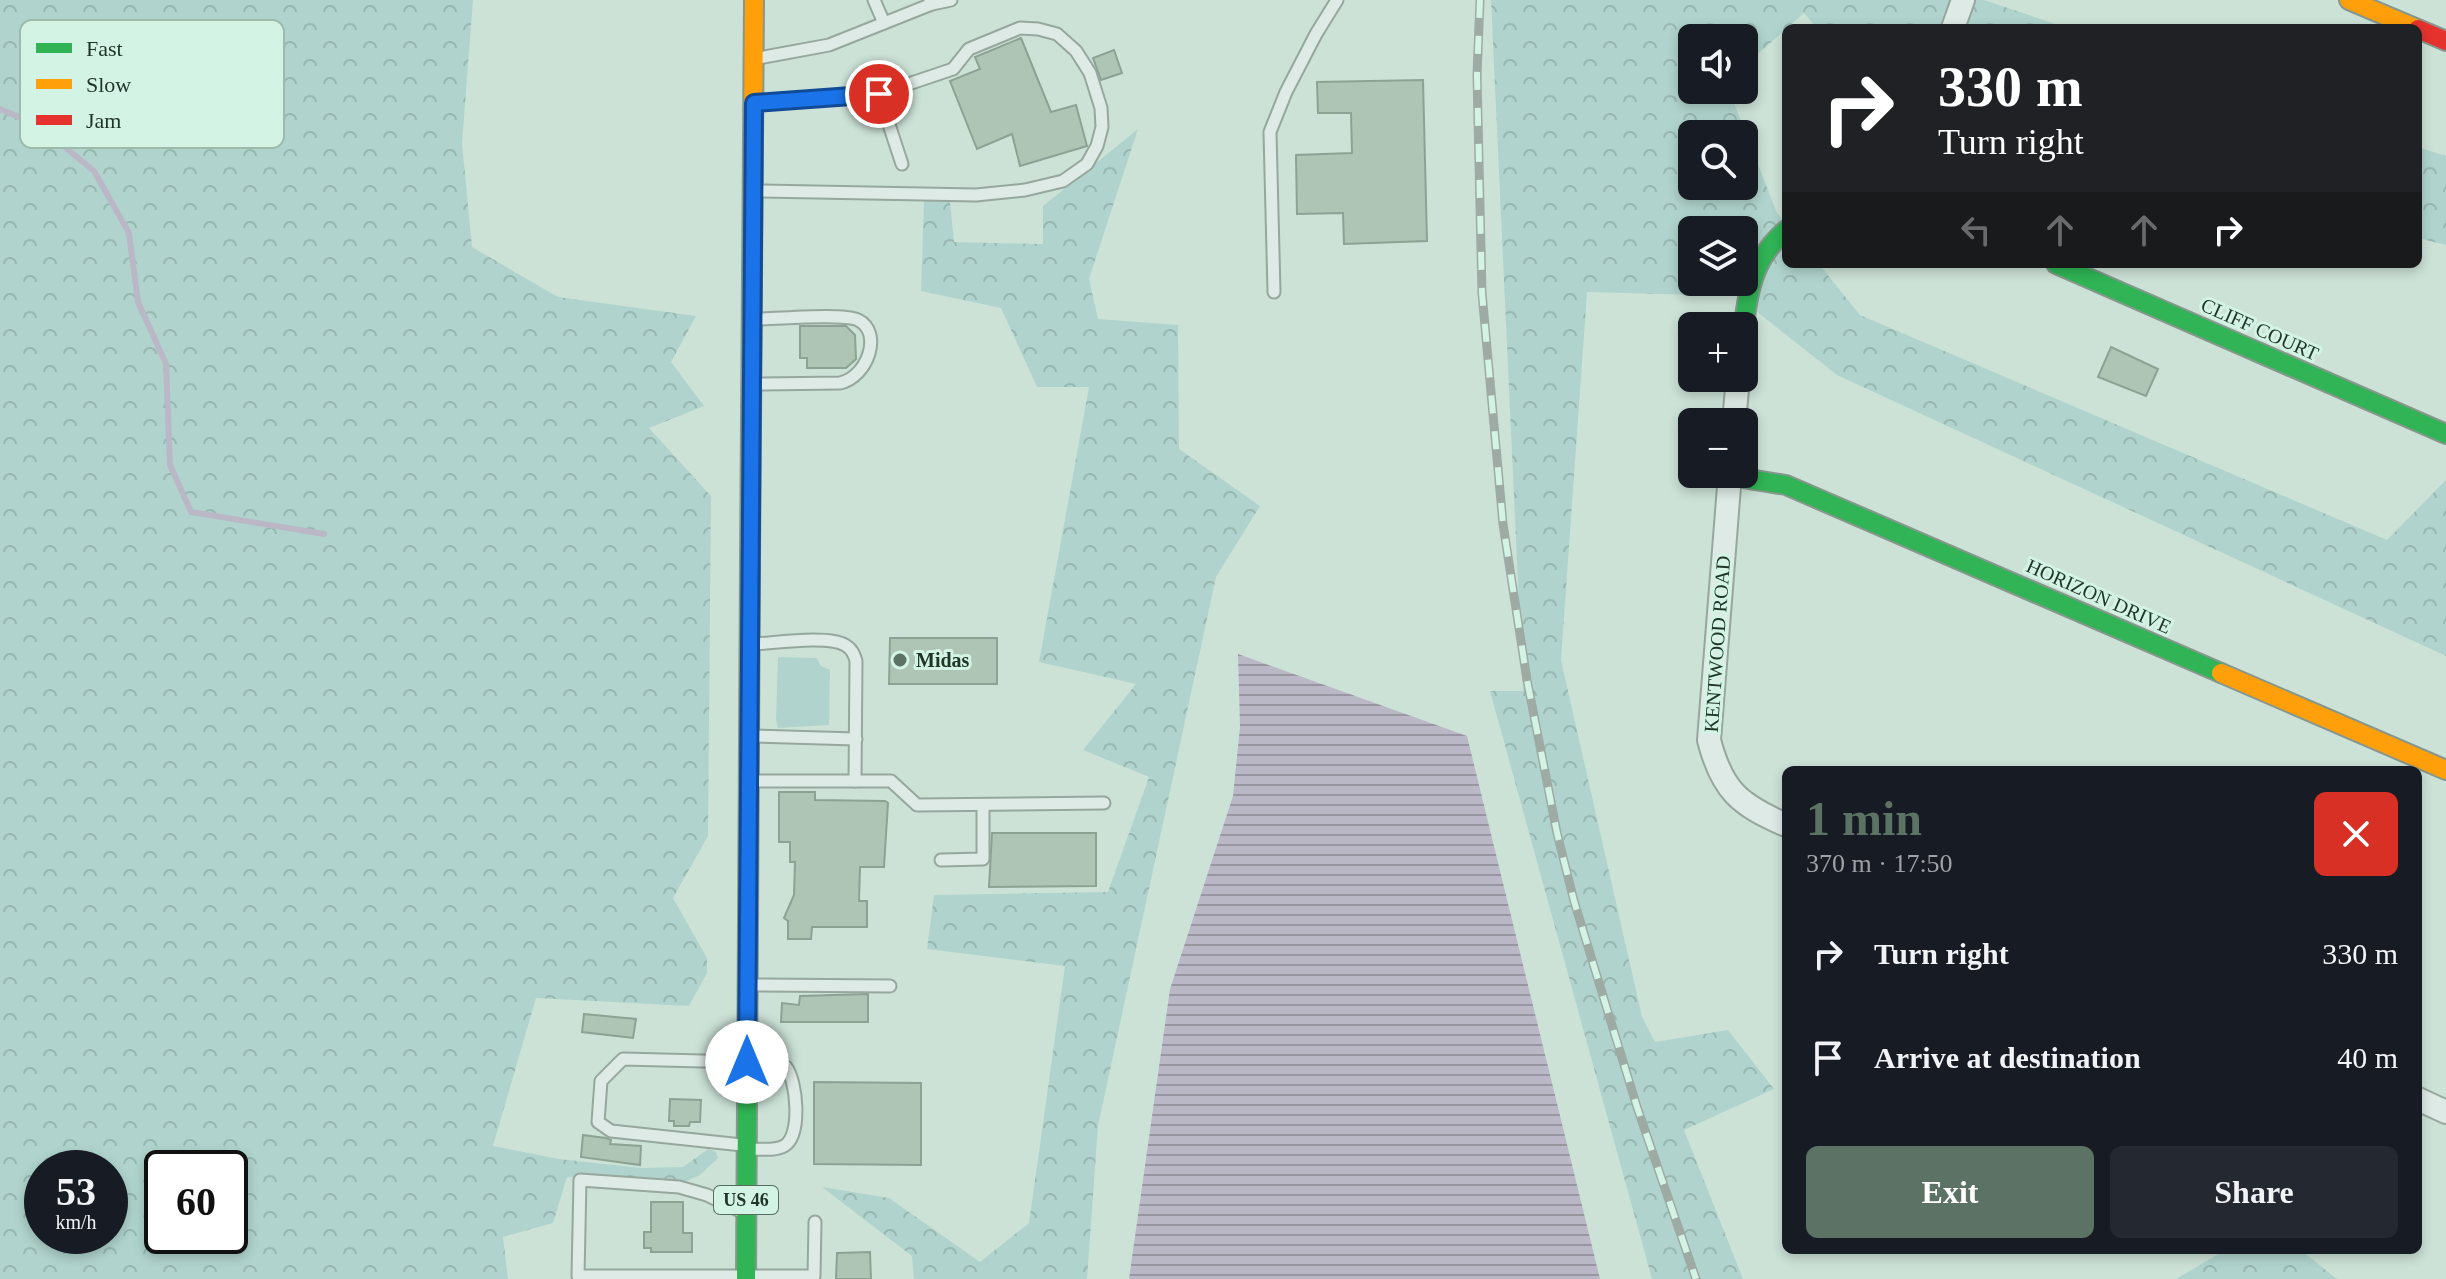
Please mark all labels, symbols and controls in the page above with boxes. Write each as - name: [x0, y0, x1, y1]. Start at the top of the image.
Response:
- legend: [20, 20, 284, 148]
- map controls: [1678, 24, 1758, 488]
- button: sound: [1678, 24, 1758, 104]
- text: Fast: [86, 36, 123, 61]
- icon: right: [1806, 56, 1910, 160]
- text: 330 m: [1938, 56, 2083, 118]
- pin: [845, 60, 913, 128]
- text: Slow: [86, 72, 131, 97]
- icon: arrive: [857, 72, 901, 116]
- text: Jam: [86, 108, 121, 133]
- button: search: [1678, 120, 1758, 200]
- text: Turn right: [1938, 122, 2084, 162]
- icon: left: [1954, 208, 1998, 252]
- icon: ahead: [2038, 208, 2082, 252]
- icon: ahead: [2122, 208, 2166, 252]
- icon: right: [2206, 208, 2250, 252]
- button: layers: [1678, 216, 1758, 296]
- street label: CLIFF COURT: [2198, 293, 2322, 365]
- button: +: [1678, 312, 1758, 392]
- button: −: [1678, 408, 1758, 488]
- street label: HORIZON DRIVE: [2023, 554, 2175, 638]
- street label: KENTWOOD ROAD: [1700, 555, 1734, 733]
- place label: Midas: [916, 649, 970, 671]
- marker: Midas: [891, 651, 909, 669]
- text: 1 min: [1806, 792, 1922, 845]
- button: close: [2314, 792, 2398, 876]
- text: 370 m · 17:50: [1806, 849, 1953, 878]
- icon: right: [1806, 932, 1850, 976]
- text: Turn right: [1874, 937, 2009, 970]
- text: 330 m: [2322, 937, 2398, 970]
- position arrow: [705, 1020, 789, 1104]
- icon: arrive: [1806, 1036, 1850, 1080]
- text: Arrive at destination: [1874, 1041, 2141, 1074]
- text: 40 m: [2337, 1041, 2398, 1074]
- button: Exit: [1806, 1146, 2094, 1238]
- button: Share: [2110, 1146, 2398, 1238]
- speed limit sign: 60: [144, 1150, 248, 1254]
- text: 53: [56, 1169, 96, 1214]
- road number: US 46: [714, 1186, 778, 1214]
- text: km/h: [55, 1211, 97, 1233]

